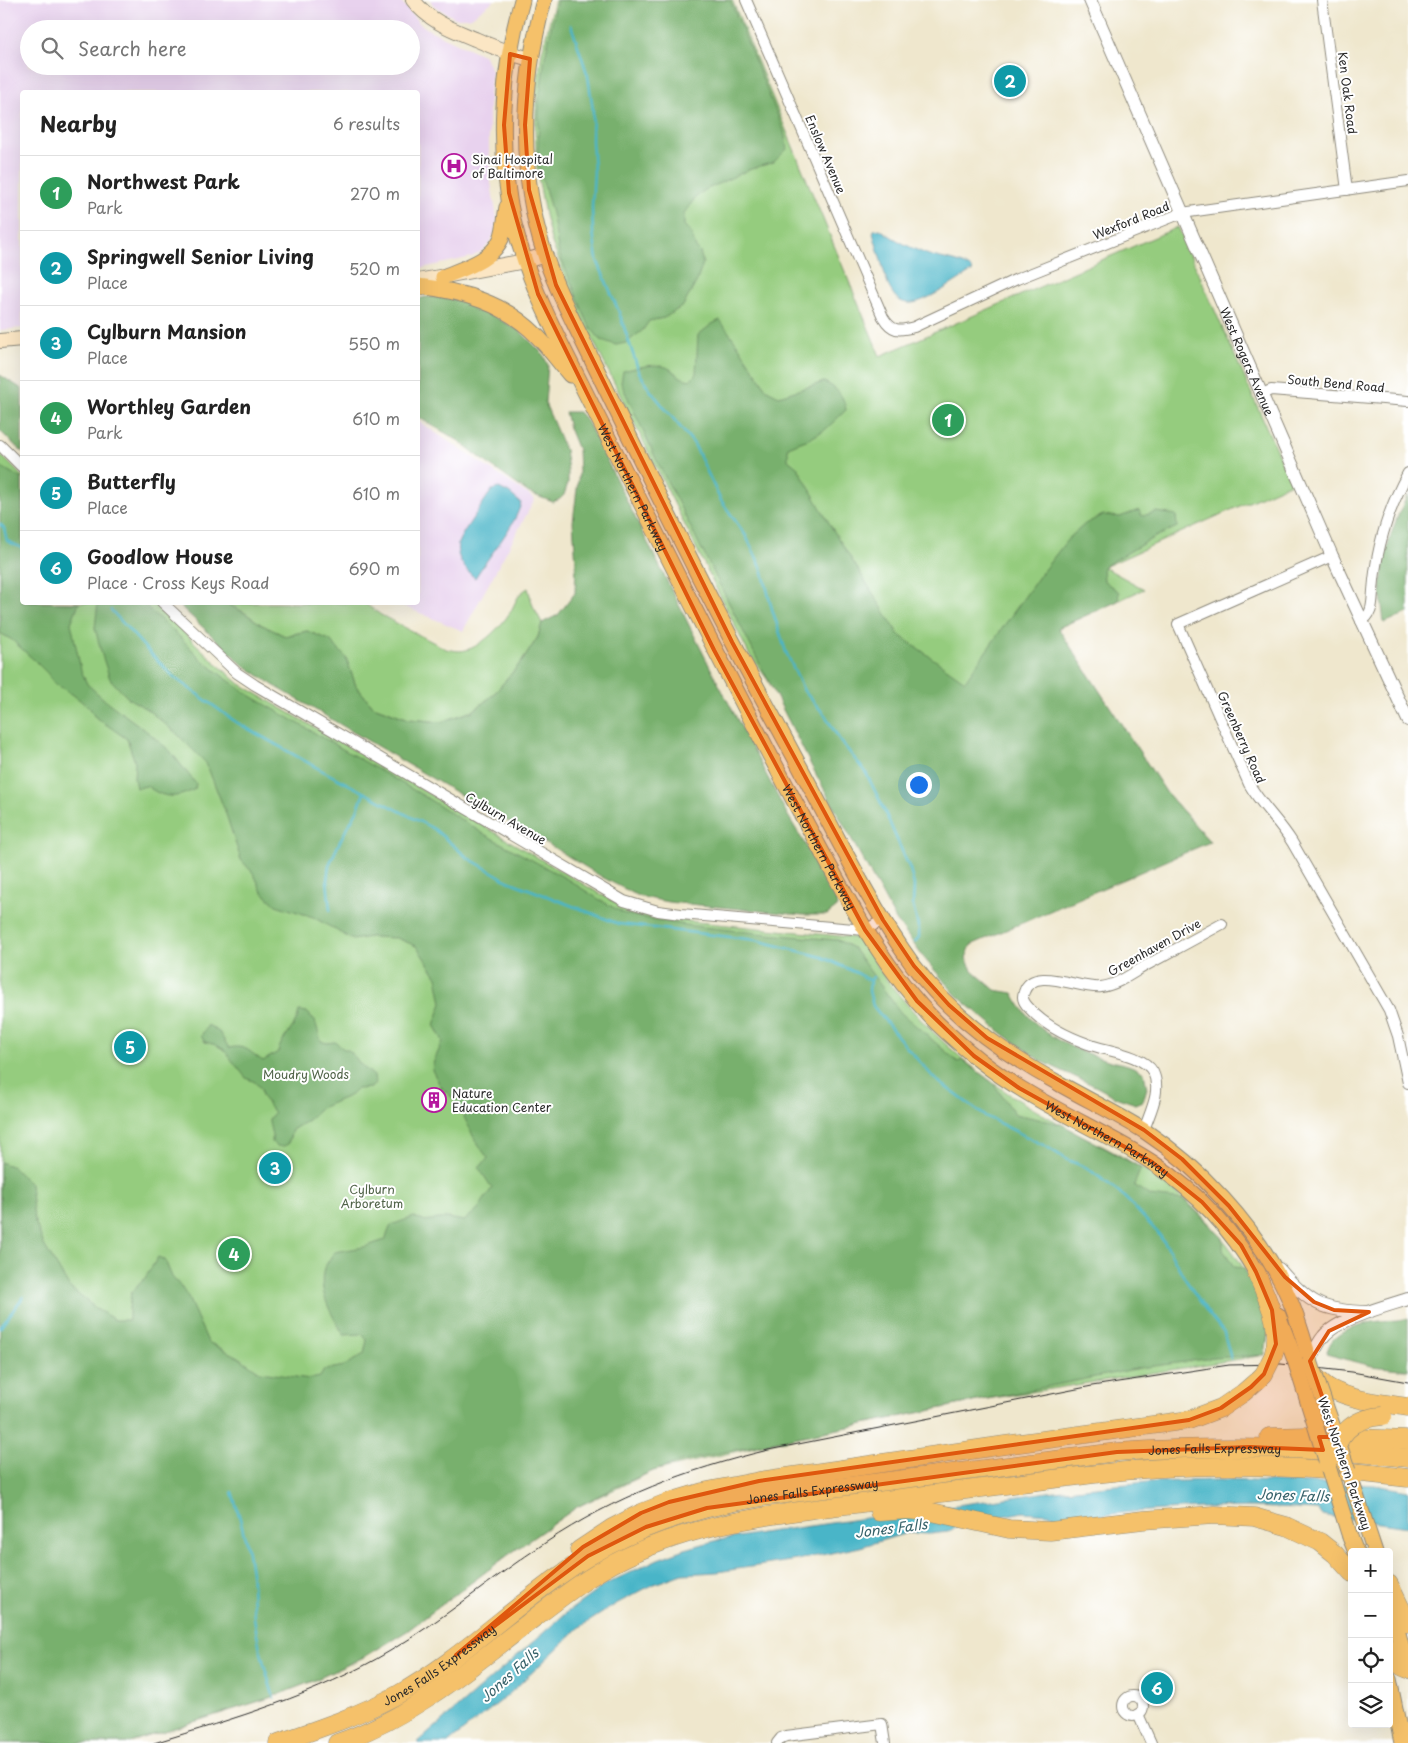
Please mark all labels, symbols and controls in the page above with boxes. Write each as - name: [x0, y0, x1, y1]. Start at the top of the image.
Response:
- search box: [20, 20, 420, 75]
- icon: search: [38, 34, 66, 62]
- text: Search here: [78, 34, 187, 62]
- street label: Ken Oak Road: [1334, 51, 1362, 135]
- pin: 2: [994, 62, 1026, 100]
- text: Nearby: [40, 107, 117, 139]
- text: 6 results: [333, 111, 400, 135]
- street label: Enslow Avenue: [801, 112, 851, 197]
- place label: Sinai Hospital of Baltimore: [472, 150, 553, 182]
- hospital icon: Sinai Hospital of Baltimore: [441, 153, 467, 179]
- text: Northwest Park: [87, 167, 240, 195]
- text: 1: [52, 181, 60, 205]
- text: 270 m: [350, 181, 400, 205]
- text: Park: [87, 195, 123, 219]
- street label: Wexford Road: [1090, 196, 1172, 244]
- text: Springwell Senior Living: [87, 242, 314, 270]
- text: 2: [50, 256, 62, 280]
- text: 520 m: [349, 256, 400, 280]
- text: Place: [87, 270, 128, 294]
- street label: West Rogers Avenue: [1216, 304, 1279, 419]
- text: Cylburn Mansion: [87, 317, 246, 345]
- text: 3: [51, 331, 61, 355]
- text: 550 m: [348, 331, 400, 355]
- text: Place: [87, 345, 128, 369]
- street label: South Bend Road: [1287, 370, 1385, 396]
- text: Worthley Garden: [87, 392, 251, 420]
- pin: 1: [932, 401, 964, 439]
- text: 4: [51, 406, 61, 430]
- text: 610 m: [352, 406, 400, 430]
- text: Park: [87, 420, 123, 444]
- street label: West Northern Parkway: [594, 420, 673, 554]
- text: Butterfly: [87, 467, 176, 495]
- text: 5: [51, 481, 61, 505]
- text: 610 m: [352, 481, 400, 505]
- text: Place: [87, 495, 128, 519]
- text: Goodlow House: [87, 542, 233, 570]
- text: 6: [50, 556, 62, 580]
- text: 690 m: [349, 556, 400, 580]
- text: Place · Cross Keys Road: [87, 570, 270, 594]
- street label: Greenberry Road: [1214, 688, 1270, 786]
- your location: [906, 772, 932, 798]
- street label: West Northern Parkway: [778, 781, 861, 913]
- street label: Cylburn Avenue: [462, 787, 550, 849]
- street label: Greenhaven Drive: [1104, 914, 1204, 980]
- pin: 5: [114, 1028, 146, 1066]
- park label: Moudry Woods: [263, 1065, 349, 1083]
- place label: Nature Education Center: [452, 1084, 552, 1116]
- building icon: Nature Education Center: [421, 1087, 447, 1113]
- street label: West Northern Parkway: [1042, 1096, 1173, 1181]
- pin: 3: [259, 1149, 291, 1187]
- park label: Cylburn Arboretum: [341, 1180, 403, 1212]
- pin: 4: [218, 1235, 250, 1273]
- street label: West Northern Parkway: [1314, 1394, 1376, 1532]
- street label: Jones Falls Expressway: [1147, 1439, 1281, 1459]
- street label: Jones Falls Expressway: [744, 1473, 879, 1508]
- water label: Jones Falls: [1256, 1483, 1331, 1507]
- water label: Jones Falls: [854, 1513, 930, 1543]
- map controls: [1348, 1548, 1393, 1728]
- button: +: [1348, 1548, 1393, 1593]
- button: −: [1348, 1593, 1393, 1638]
- street label: Jones Falls Expressway: [380, 1620, 499, 1710]
- button: locate: [1348, 1638, 1393, 1683]
- water label: Jones Falls: [475, 1642, 544, 1707]
- pin: 6: [1141, 1669, 1173, 1707]
- button: layers: [1348, 1683, 1393, 1728]

